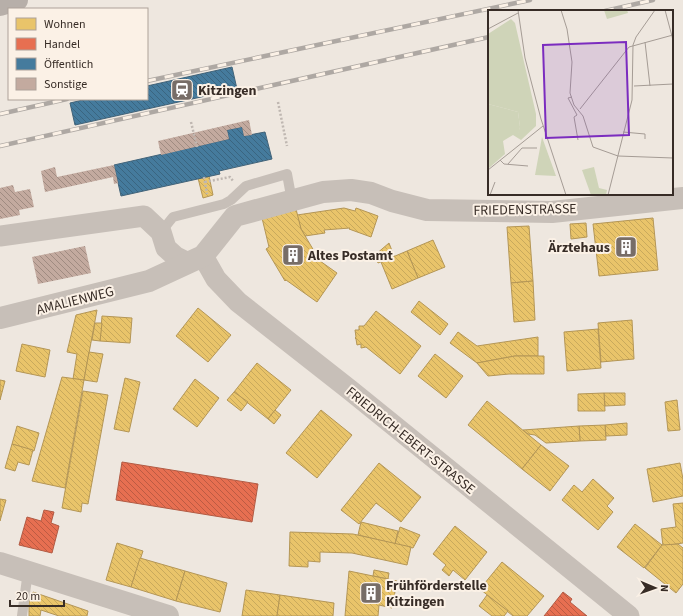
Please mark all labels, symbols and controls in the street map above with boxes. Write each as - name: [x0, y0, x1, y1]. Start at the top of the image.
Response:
- legend: [8, 8, 148, 100]
- inset map: [488, 10, 673, 195]
- text: Wohnen: [44, 16, 86, 33]
- text: Handel: [44, 36, 80, 53]
- text: Öffentlich: [44, 56, 93, 73]
- text: Sonstige: [44, 76, 87, 93]
- station icon: Kitzingen: [169, 77, 195, 103]
- place label: Kitzingen: [198, 81, 257, 101]
- street label: FRIEDENSTRASSE: [473, 199, 577, 221]
- building icon: Ärztehaus: [613, 234, 639, 260]
- place label: Ärztehaus: [547, 238, 610, 258]
- building icon: Altes Postamt: [280, 242, 306, 268]
- place label: Altes Postamt: [307, 246, 394, 266]
- street label: AMALIENWEG: [34, 282, 116, 320]
- street label: FRIEDRICH-EBERT-STRASSE: [341, 382, 479, 499]
- north arrow: [635, 568, 675, 608]
- place label: Frühförderstelle Kitzingen: [386, 576, 487, 612]
- building icon: Frühförderstelle Kitzingen: [358, 580, 384, 606]
- scale bar: [10, 582, 64, 608]
- text: N: [657, 584, 672, 592]
- text: 20 m: [16, 588, 40, 605]

